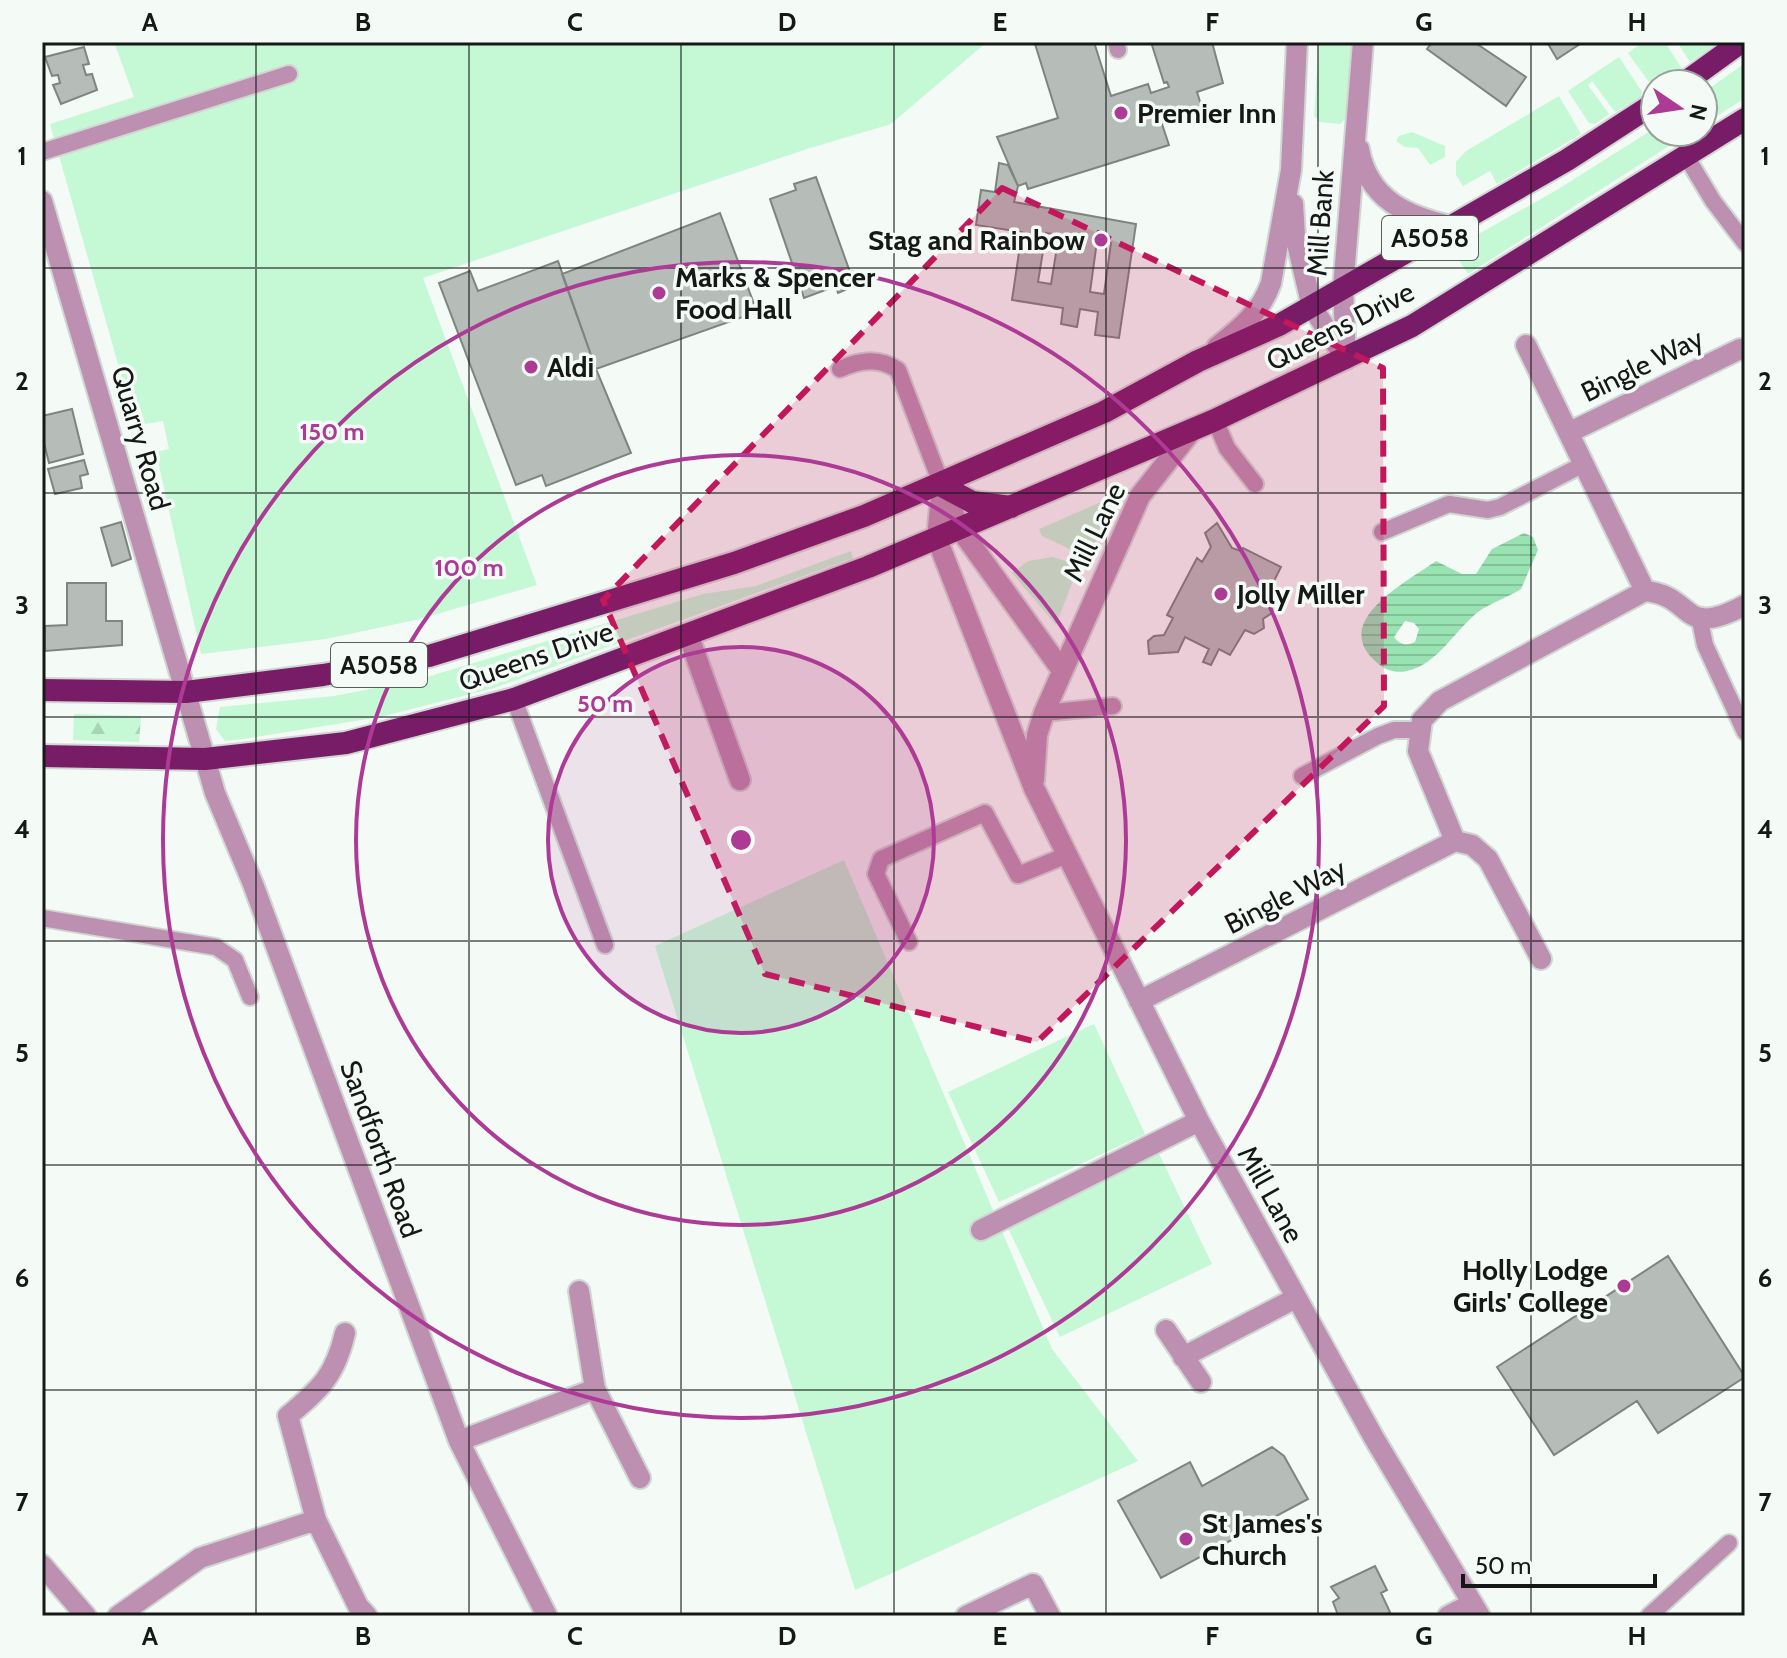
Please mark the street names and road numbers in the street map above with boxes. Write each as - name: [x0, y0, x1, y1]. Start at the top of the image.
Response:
- street label: Mill Bank: [1299, 168, 1341, 277]
- road number: A5058: [1382, 216, 1478, 260]
- street label: Queens Drive: [1261, 274, 1419, 378]
- street label: Bingle Way: [1575, 321, 1709, 409]
- street label: Quarry Road: [104, 362, 178, 514]
- street label: Mill Lane: [1056, 477, 1132, 587]
- street label: Queens Drive: [454, 614, 618, 698]
- road number: A5058: [331, 643, 427, 687]
- street label: Bingle Way: [1219, 851, 1351, 941]
- street label: Sandforth Road: [333, 1056, 429, 1242]
- street label: Mill Lane: [1231, 1140, 1311, 1248]

